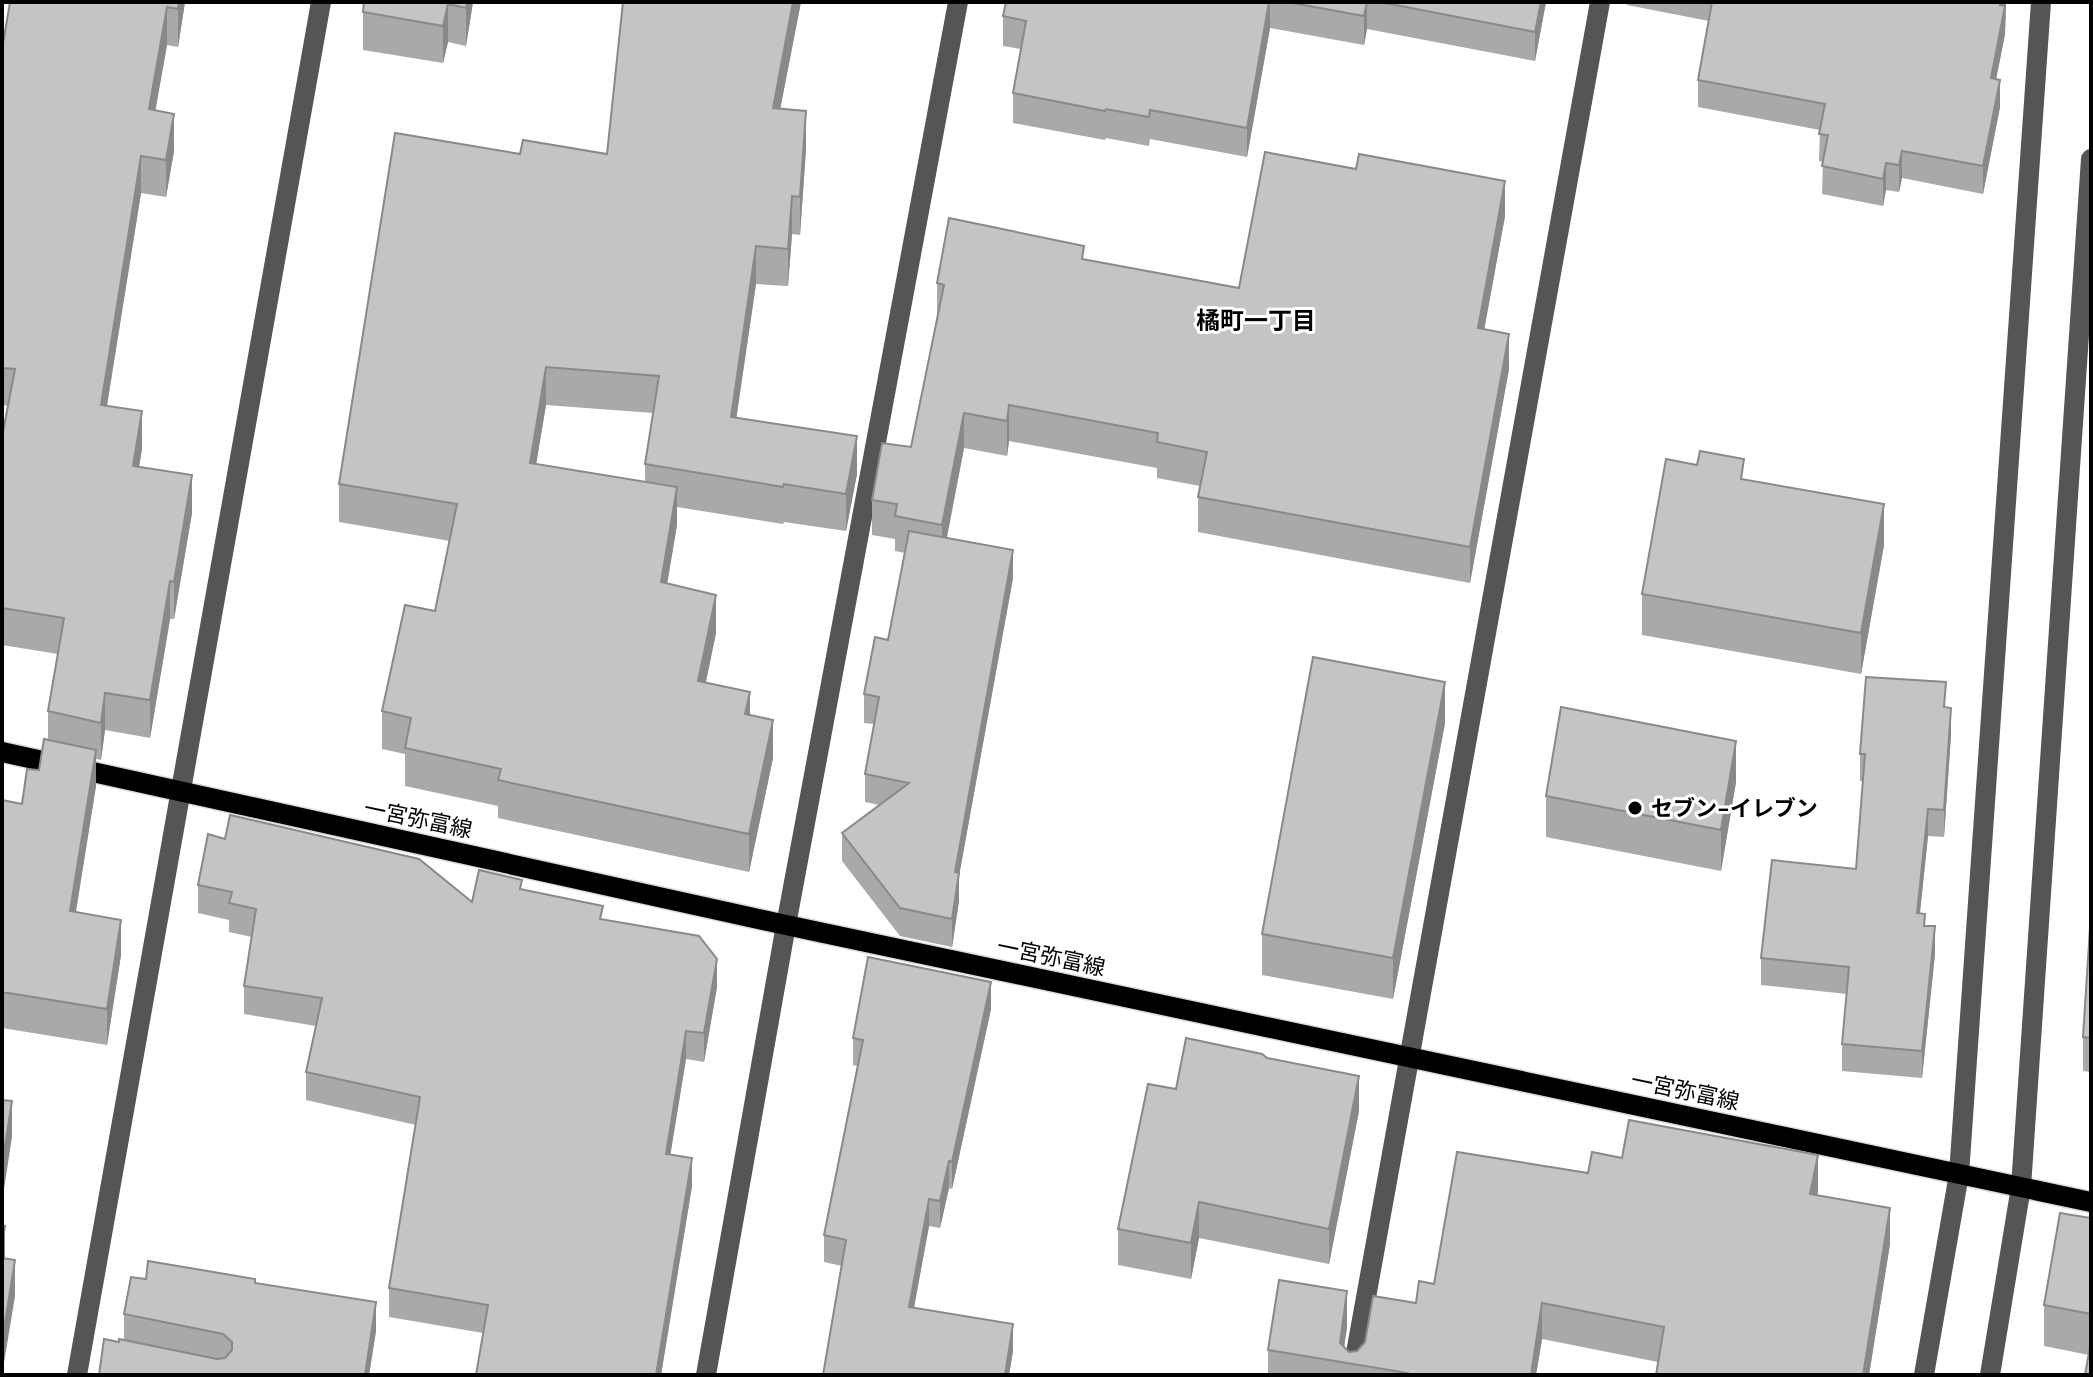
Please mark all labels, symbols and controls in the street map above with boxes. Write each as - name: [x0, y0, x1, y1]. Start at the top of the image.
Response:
- district label: 橘町一丁目: [1196, 305, 1316, 336]
- street label: 一宮弥富線: [361, 793, 475, 845]
- place label: セブン-イレブン: [1651, 794, 1818, 823]
- marker: セブン-イレブン: [1626, 799, 1644, 817]
- street label: 一宮弥富線: [994, 931, 1108, 983]
- street label: 一宮弥富線: [1628, 1065, 1742, 1117]

